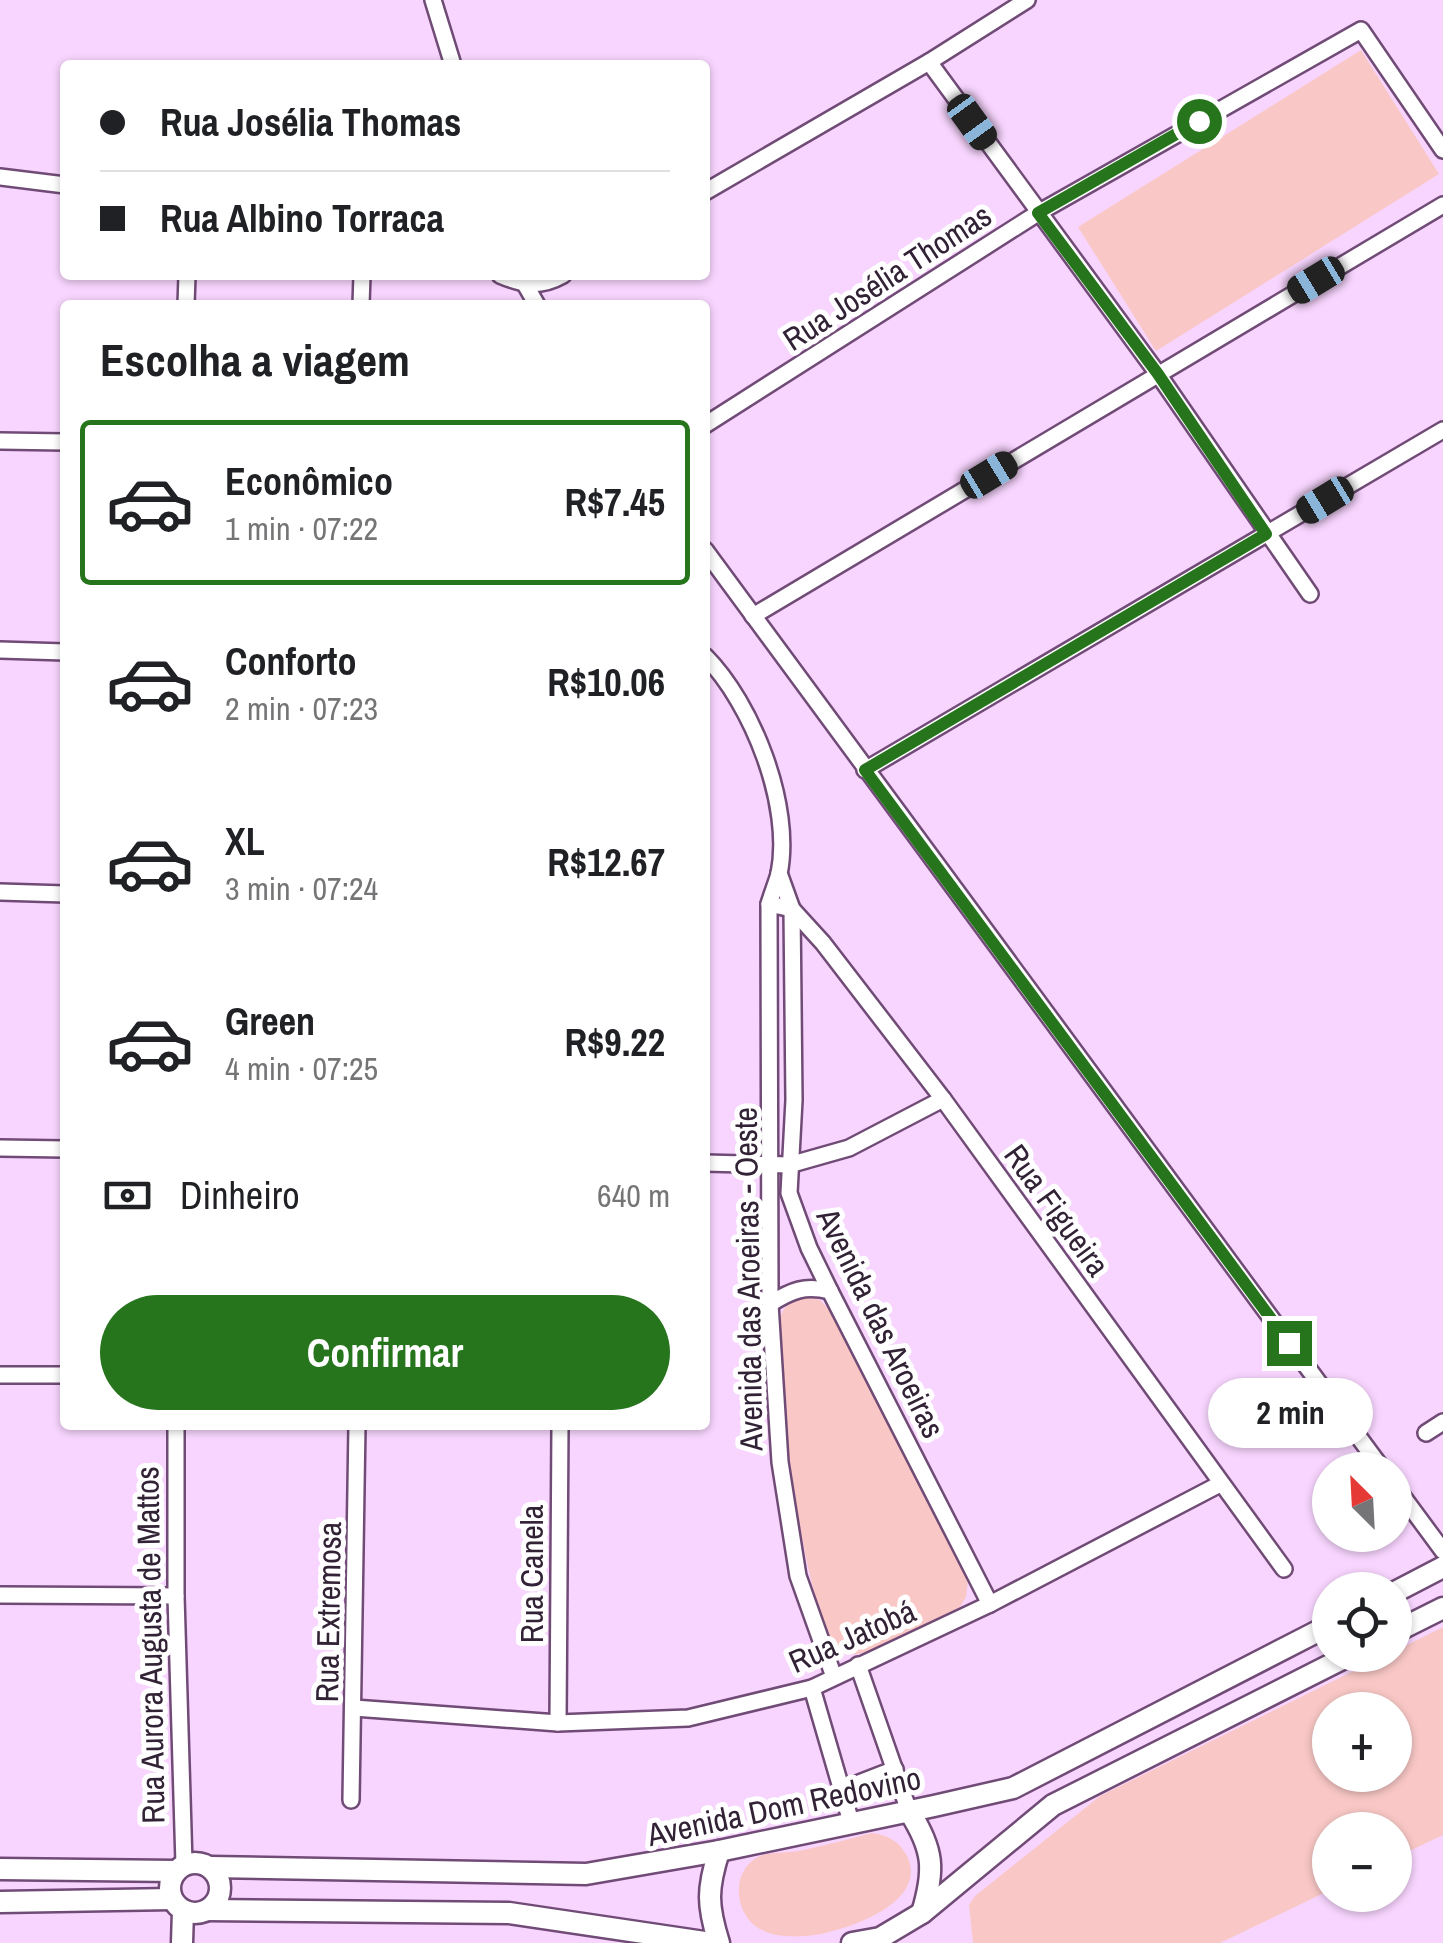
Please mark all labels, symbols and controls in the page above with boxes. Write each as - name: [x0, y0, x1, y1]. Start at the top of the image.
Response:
- car: [942, 89, 1002, 155]
- text: Rua Josélia Thomas: [160, 97, 461, 148]
- route start: [1177, 99, 1222, 144]
- text: Rua Albino Torraca: [160, 193, 444, 244]
- street label: Rua Josélia Thomas: [775, 194, 999, 360]
- car: [1283, 252, 1349, 308]
- text: Escolha a viagem: [100, 329, 410, 390]
- car: [956, 447, 1022, 503]
- text: Econômico: [225, 456, 393, 507]
- icon: car: [105, 458, 195, 548]
- car: [1292, 472, 1358, 528]
- text: R$7.45: [565, 477, 665, 528]
- text: 1 min · 07:22: [225, 507, 378, 550]
- text: Conforto: [225, 636, 357, 687]
- icon: car: [105, 638, 195, 728]
- text: R$10.06: [547, 657, 665, 708]
- text: 2 min · 07:23: [225, 687, 378, 730]
- text: XL: [225, 816, 265, 867]
- icon: car: [105, 818, 195, 908]
- text: R$12.67: [547, 837, 665, 888]
- text: 3 min · 07:24: [225, 867, 378, 910]
- text: Green: [225, 996, 315, 1047]
- icon: car: [105, 998, 195, 1088]
- text: R$9.22: [565, 1017, 665, 1068]
- text: 4 min · 07:25: [225, 1047, 378, 1090]
- street label: Avenida das Aroeiras - Oeste: [724, 1107, 773, 1452]
- street label: Rua Figueira: [995, 1135, 1120, 1285]
- icon: cash: [100, 1168, 155, 1223]
- text: Dinheiro: [180, 1170, 300, 1221]
- text: 640 m: [597, 1174, 670, 1217]
- street label: Avenida das Aroeiras: [806, 1200, 955, 1445]
- button: Confirmar: [100, 1295, 670, 1410]
- route end: [1267, 1321, 1312, 1366]
- callout: 2 min: [1206, 1378, 1372, 1448]
- text: 2 min: [1256, 1391, 1325, 1434]
- north arrow: [1312, 1452, 1412, 1552]
- map controls: [1312, 1452, 1412, 1912]
- street label: Rua Aurora Augusta de Mattos: [125, 1466, 175, 1824]
- street label: Rua Canela: [510, 1504, 553, 1643]
- street label: Rua Extremosa: [305, 1521, 351, 1703]
- button: locate: [1312, 1572, 1412, 1672]
- street label: Rua Jatobá: [782, 1589, 922, 1683]
- button: +: [1312, 1692, 1412, 1792]
- street label: Avenida Dom Redovino: [643, 1756, 925, 1856]
- button: −: [1312, 1812, 1412, 1912]

